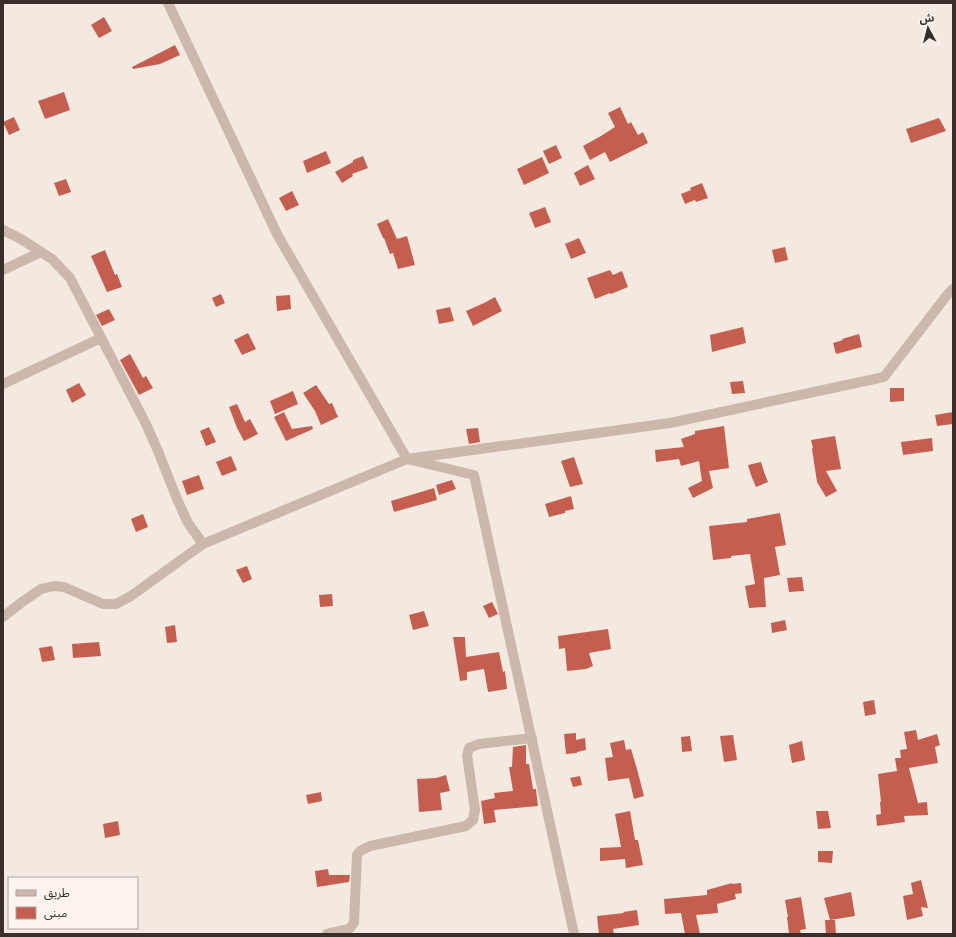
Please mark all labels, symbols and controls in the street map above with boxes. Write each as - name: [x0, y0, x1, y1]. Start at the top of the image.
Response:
- north arrow: [908, 8, 948, 48]
- text: ش: [918, 10, 935, 26]
- legend: [8, 877, 138, 929]
- text: طريق: [44, 885, 70, 901]
- text: مبنى: [44, 905, 67, 920]

